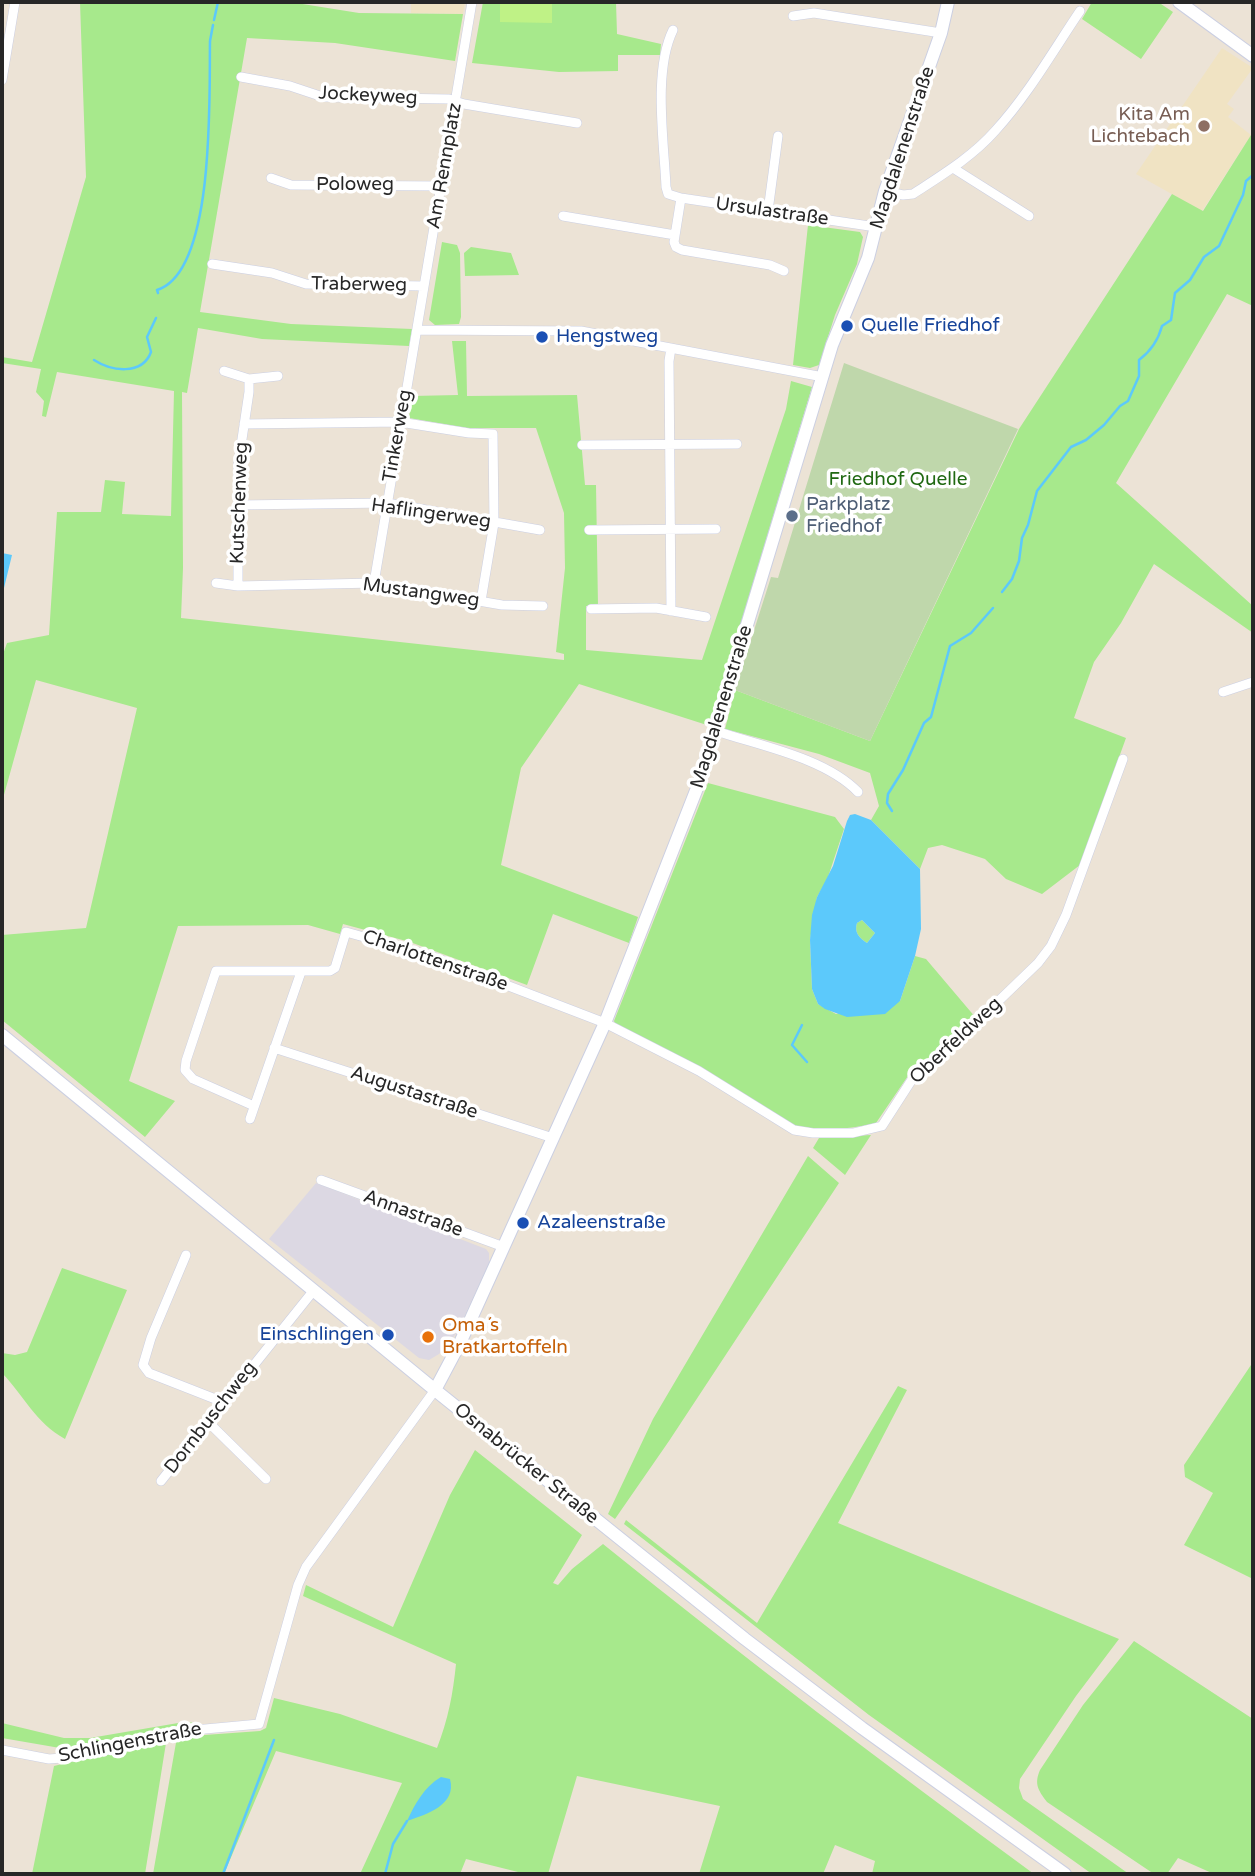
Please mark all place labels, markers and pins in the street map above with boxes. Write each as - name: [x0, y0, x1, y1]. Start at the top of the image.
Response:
- place label: Kita Am Lichtebach: [1091, 104, 1190, 148]
- marker: Kita Am Lichtebach: [1196, 118, 1212, 134]
- place label: Quelle Friedhof: [861, 315, 1000, 337]
- marker: Quelle Friedhof: [839, 318, 855, 334]
- place label: Hengstweg: [556, 326, 658, 348]
- marker: Hengstweg: [534, 329, 550, 345]
- place label: Parkplatz Friedhof: [806, 494, 890, 538]
- marker: Parkplatz Friedhof: [784, 508, 800, 524]
- place label: Azaleenstraße: [537, 1212, 666, 1234]
- marker: Azaleenstraße: [515, 1215, 531, 1231]
- place label: Oma´s Bratkartoffeln: [442, 1315, 568, 1359]
- place label: Einschlingen: [259, 1324, 374, 1346]
- marker: Einschlingen: [380, 1327, 396, 1343]
- marker: Oma´s Bratkartoffeln: [420, 1329, 436, 1345]

